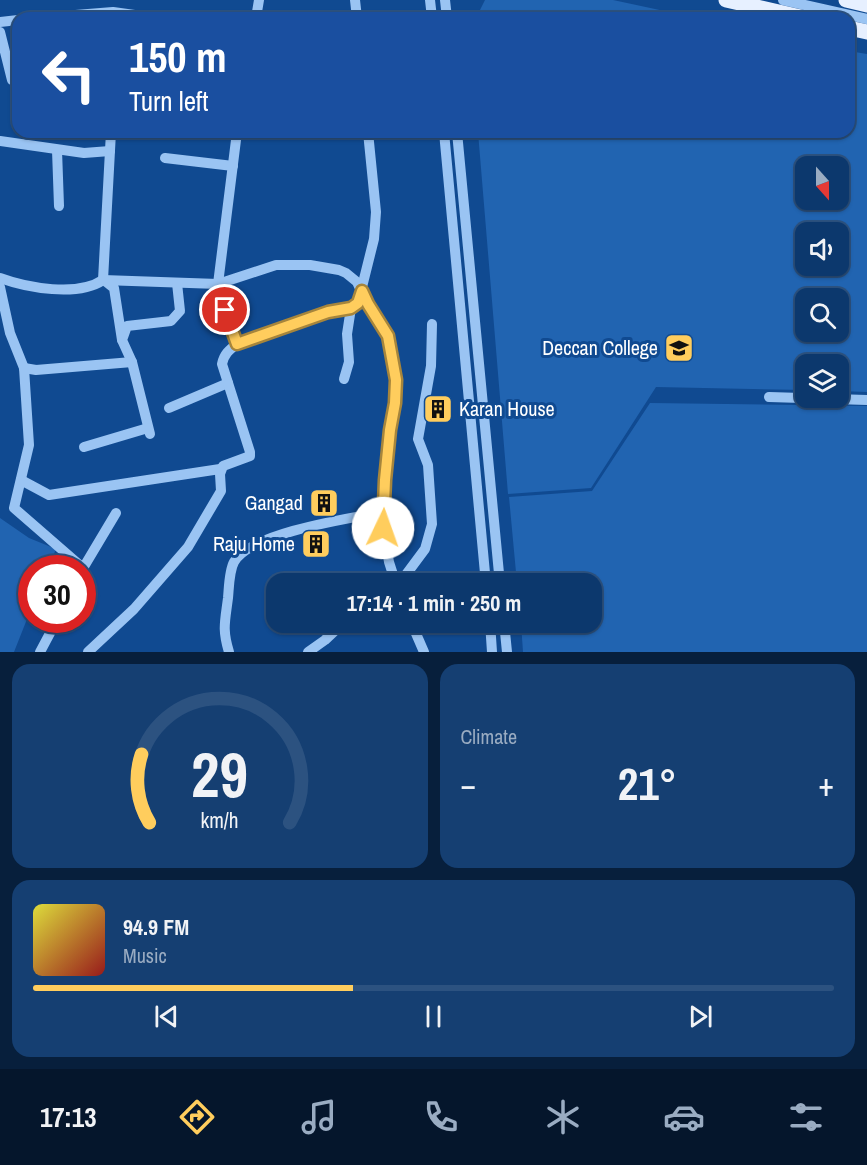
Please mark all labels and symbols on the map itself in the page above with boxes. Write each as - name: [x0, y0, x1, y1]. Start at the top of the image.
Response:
- north arrow: [795, 156, 849, 210]
- pin: [199, 284, 250, 335]
- school or university icon: Deccan College: [663, 332, 695, 364]
- place label: Deccan College: [542, 334, 658, 361]
- building icon: Karan House: [422, 393, 454, 425]
- place label: Karan House: [459, 395, 555, 422]
- building icon: Gangad: [308, 487, 340, 519]
- place label: Gangad: [245, 489, 303, 516]
- position arrow: [351, 496, 415, 560]
- building icon: Raju Home: [300, 528, 332, 560]
- place label: Raju Home: [213, 530, 295, 557]
- speed limit sign: 30: [18, 555, 96, 633]

